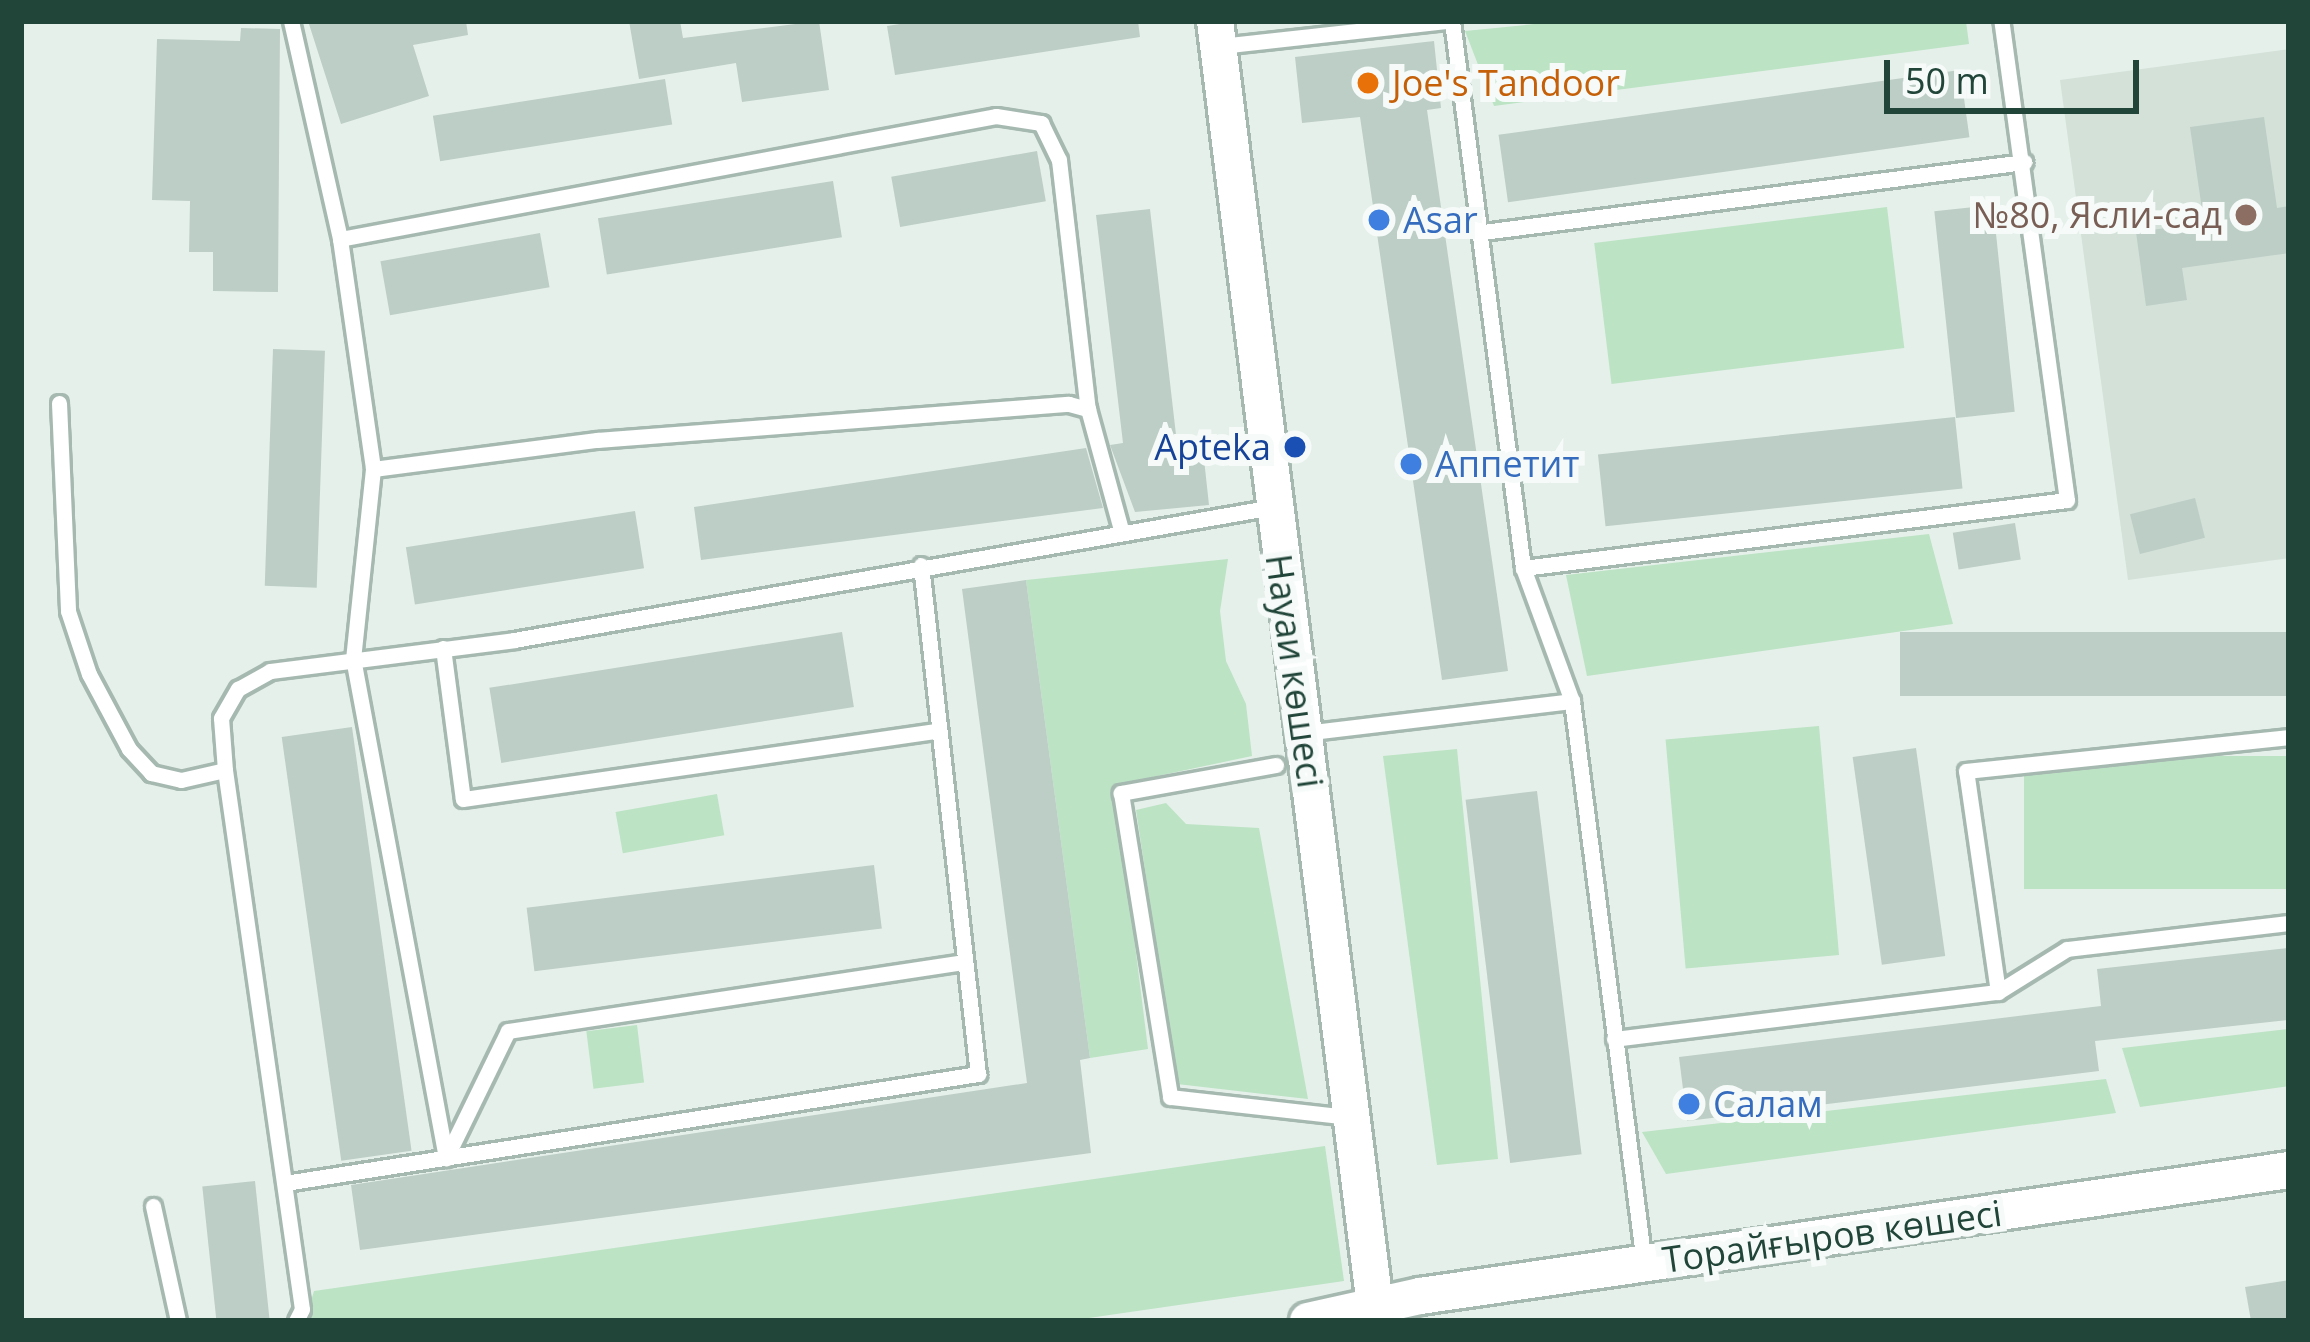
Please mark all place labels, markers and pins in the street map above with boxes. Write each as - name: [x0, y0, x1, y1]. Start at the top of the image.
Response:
- place label: Joe's Tandoor: [1392, 61, 1620, 105]
- marker: Joe's Tandoor: [1355, 70, 1381, 96]
- place label: №80, Ясли-сад: [1972, 193, 2222, 237]
- place label: Asar: [1403, 198, 1478, 242]
- marker: №80, Ясли-сад: [2233, 202, 2259, 228]
- marker: Asar: [1366, 207, 1392, 233]
- place label: Apteka: [1154, 425, 1271, 469]
- marker: Apteka: [1282, 434, 1308, 460]
- place label: Аппетит: [1435, 442, 1579, 486]
- marker: Аппетит: [1398, 451, 1424, 477]
- place label: Салам: [1713, 1082, 1823, 1126]
- marker: Салам: [1676, 1091, 1702, 1117]

